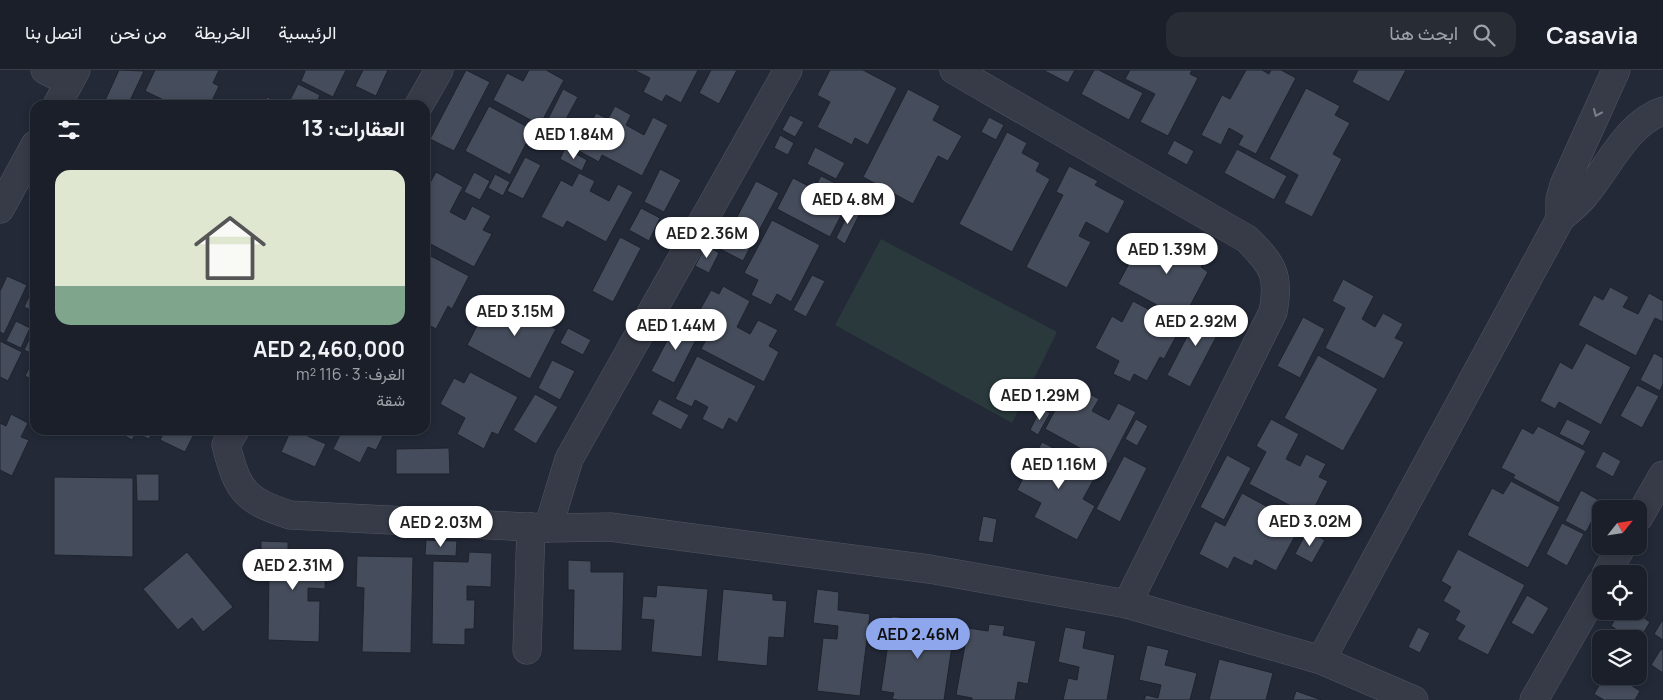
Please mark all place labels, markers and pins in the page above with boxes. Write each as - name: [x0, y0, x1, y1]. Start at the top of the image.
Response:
- pin: AED 1.84M: [517, 118, 631, 160]
- pin: AED 4.8M: [796, 182, 900, 225]
- pin: AED 2.36M: [650, 216, 764, 259]
- pin: AED 1.39M: [1110, 232, 1224, 275]
- pin: AED 3.15M: [458, 294, 572, 337]
- pin: AED 2.92M: [1139, 304, 1253, 347]
- pin: AED 1.44M: [619, 308, 733, 351]
- pin: AED 1.29M: [983, 378, 1097, 421]
- pin: AED 1.16M: [1002, 448, 1116, 490]
- pin: AED 3.02M: [1253, 504, 1367, 547]
- pin: AED 2.03M: [384, 506, 498, 548]
- pin: AED 2.31M: [236, 548, 350, 591]
- pin: AED 2.46M: [861, 618, 975, 660]

